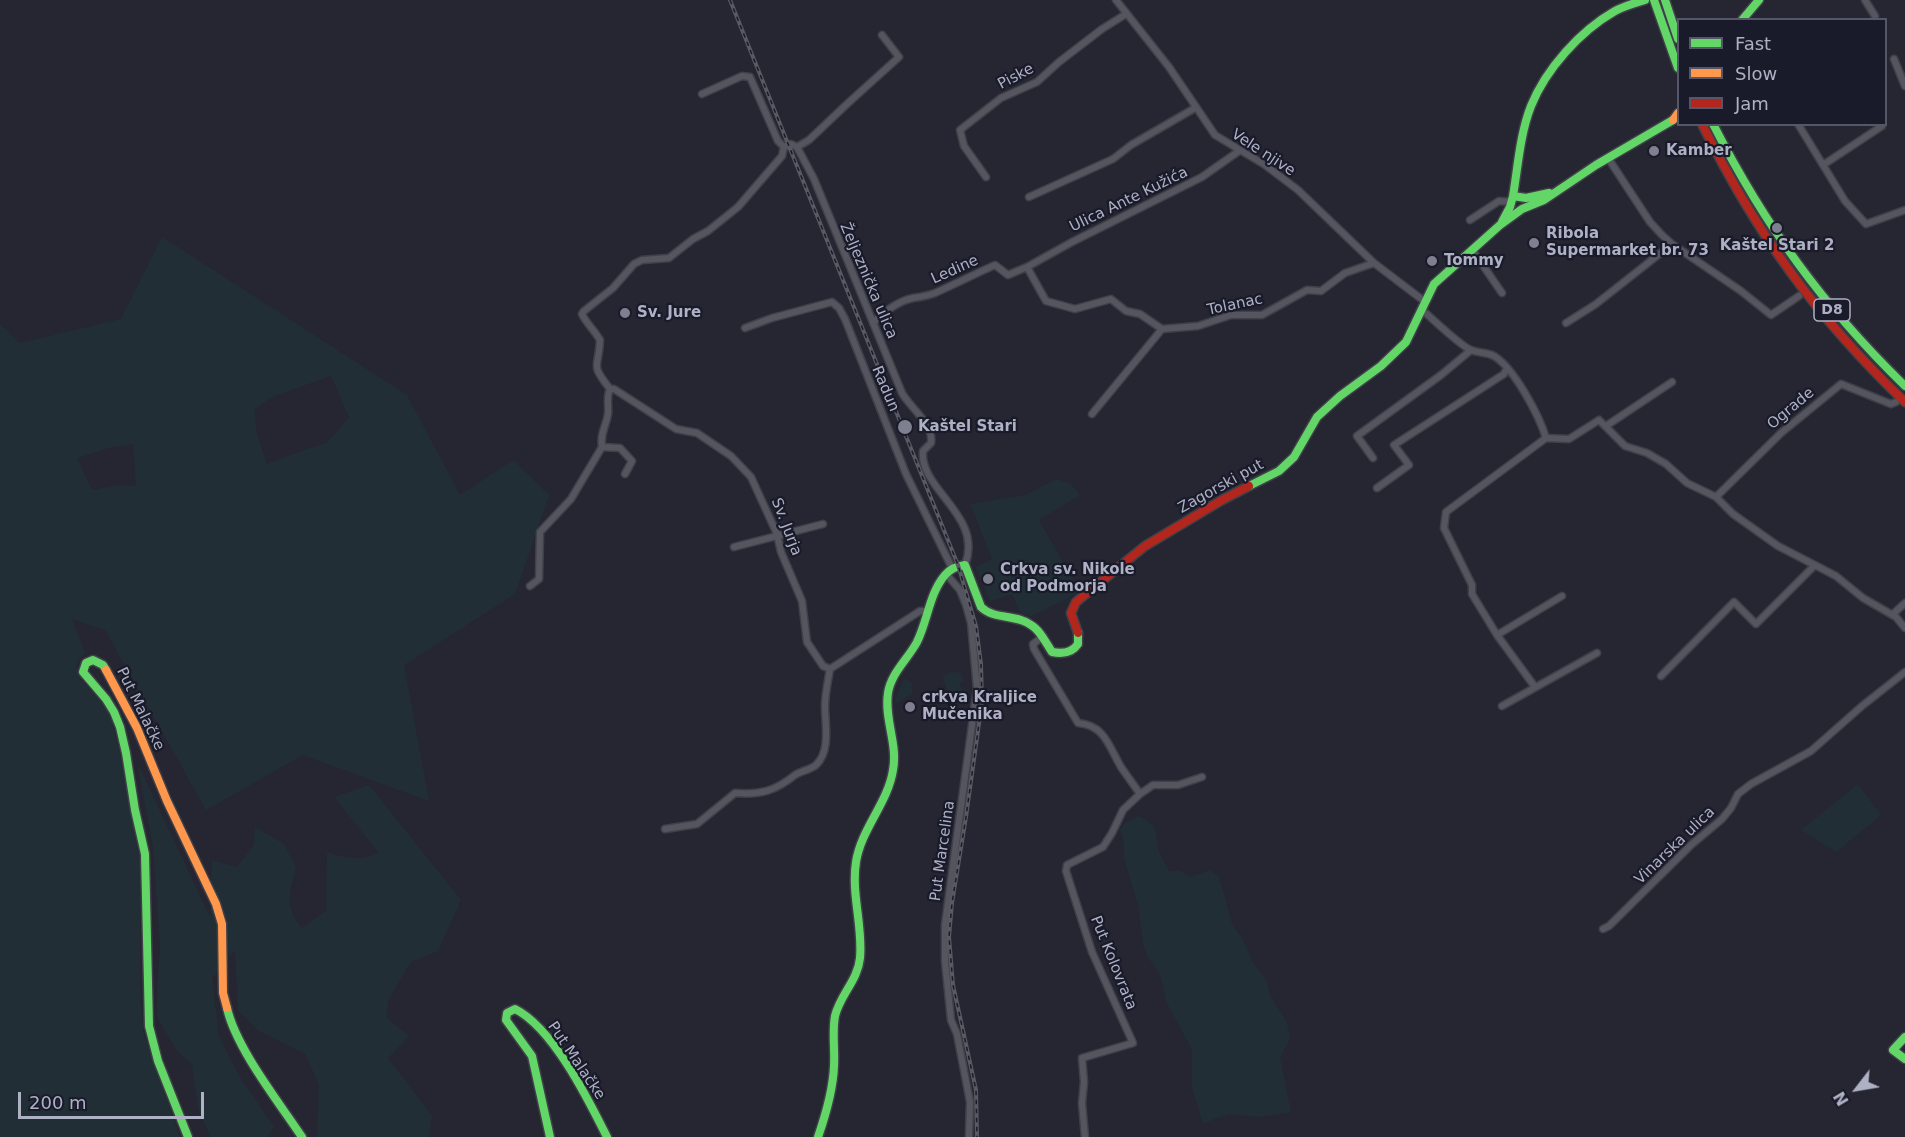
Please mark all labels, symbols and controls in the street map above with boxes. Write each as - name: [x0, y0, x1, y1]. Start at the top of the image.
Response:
- legend: [1677, 18, 1887, 126]
- text: Fast: [1735, 33, 1771, 54]
- street label: Piske: [995, 60, 1037, 94]
- text: Slow: [1735, 63, 1777, 84]
- text: Jam: [1735, 93, 1769, 114]
- street label: Vele njive: [1228, 126, 1298, 180]
- place label: Kamber: [1666, 142, 1732, 160]
- marker: Kamber: [1647, 144, 1661, 158]
- street label: Ulica Ante Kužića: [1067, 164, 1191, 236]
- street label: Željeznička ulica: [835, 220, 901, 342]
- marker: Kaštel Stari 2: [1770, 221, 1784, 235]
- place label: Ribola Supermarket br. 73: [1546, 225, 1709, 260]
- marker: Ribola Supermarket br. 73: [1527, 236, 1541, 250]
- place label: Kaštel Stari 2: [1720, 237, 1834, 255]
- street label: Ledine: [929, 252, 981, 288]
- place label: Tommy: [1444, 252, 1504, 270]
- marker: Tommy: [1425, 254, 1439, 268]
- street label: Tolanac: [1206, 290, 1264, 320]
- road number: D8: [1814, 299, 1850, 321]
- place label: Sv. Jure: [637, 304, 701, 322]
- marker: Sv. Jure: [618, 306, 632, 320]
- street label: Radun: [867, 363, 903, 415]
- street label: Ograde: [1764, 384, 1818, 434]
- marker: Kaštel Stari: [896, 418, 914, 436]
- place label: Kaštel Stari: [918, 418, 1017, 436]
- street label: Zagorski put: [1175, 456, 1267, 518]
- street label: Sv. Jurja: [767, 496, 805, 558]
- place label: Crkva sv. Nikole od Podmorja: [1000, 561, 1135, 596]
- marker: Crkva sv. Nikole od Podmorja: [981, 572, 995, 586]
- street label: Put Malačke: [112, 665, 168, 753]
- place label: crkva Kraljice Mučenika: [922, 689, 1037, 724]
- marker: crkva Kraljice Mučenika: [903, 700, 917, 714]
- street label: Put Marcelina: [927, 800, 959, 902]
- street label: Vinarska ulica: [1631, 803, 1719, 889]
- street label: Put Kolovrata: [1086, 913, 1140, 1013]
- street label: Put Malačke: [543, 1019, 609, 1103]
- north arrow: [1827, 1059, 1887, 1119]
- scale bar: [21, 1080, 207, 1118]
- text: N: [1830, 1088, 1853, 1109]
- text: 200 m: [29, 1092, 87, 1113]

